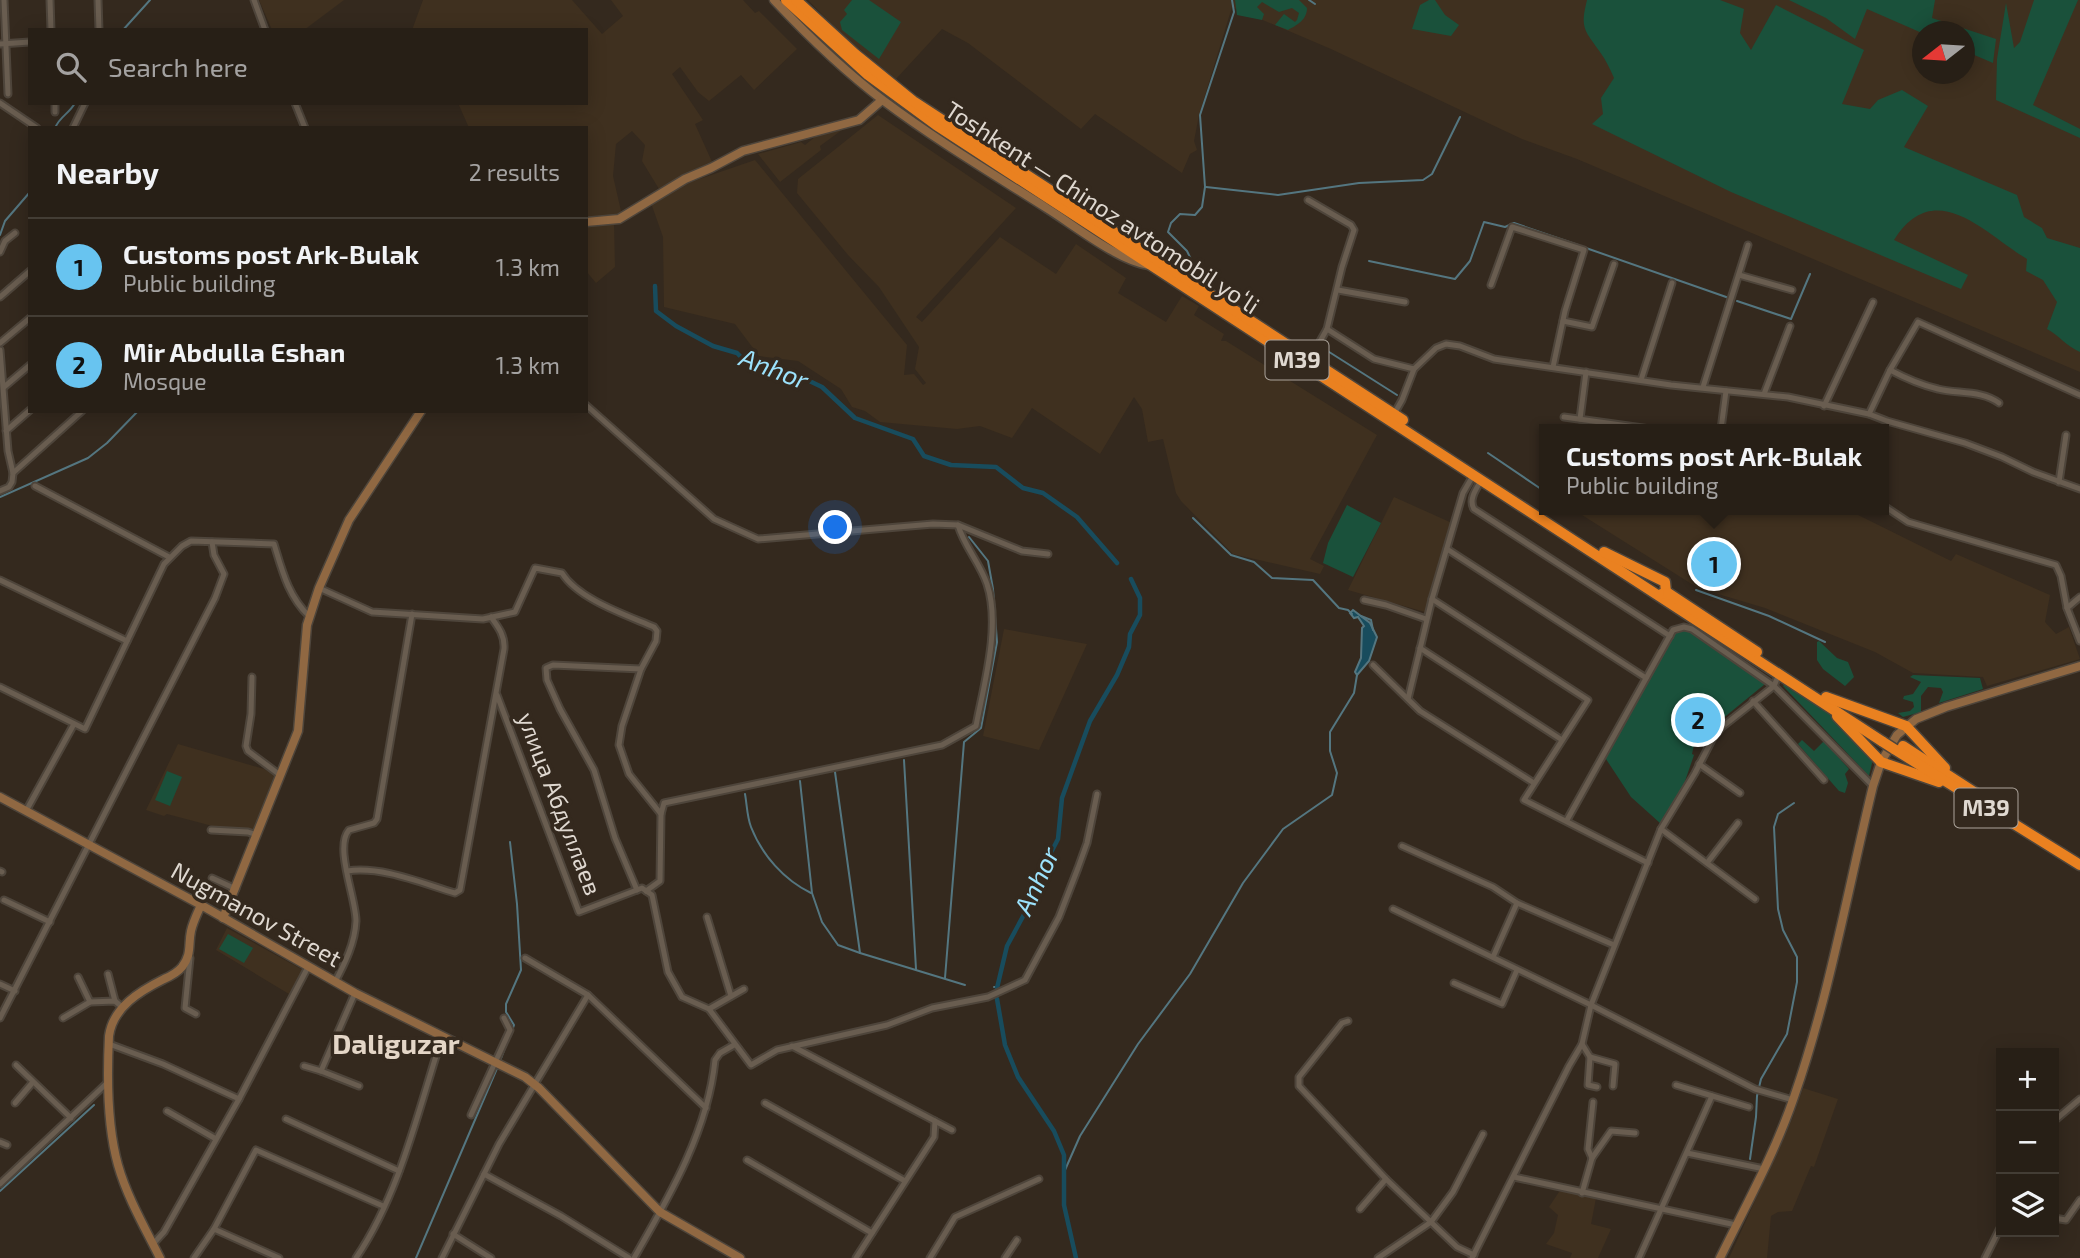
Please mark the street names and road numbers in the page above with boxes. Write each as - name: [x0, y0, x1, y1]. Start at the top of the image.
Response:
- street label: Toshkent — Chinoz avtomobil yoʻli: [940, 94, 1265, 319]
- road number: M39: [1266, 340, 1328, 380]
- street label: улица Абдуллаев: [511, 708, 609, 899]
- road number: M39: [1954, 788, 2018, 828]
- street label: Nugmanov Street: [167, 855, 347, 972]

